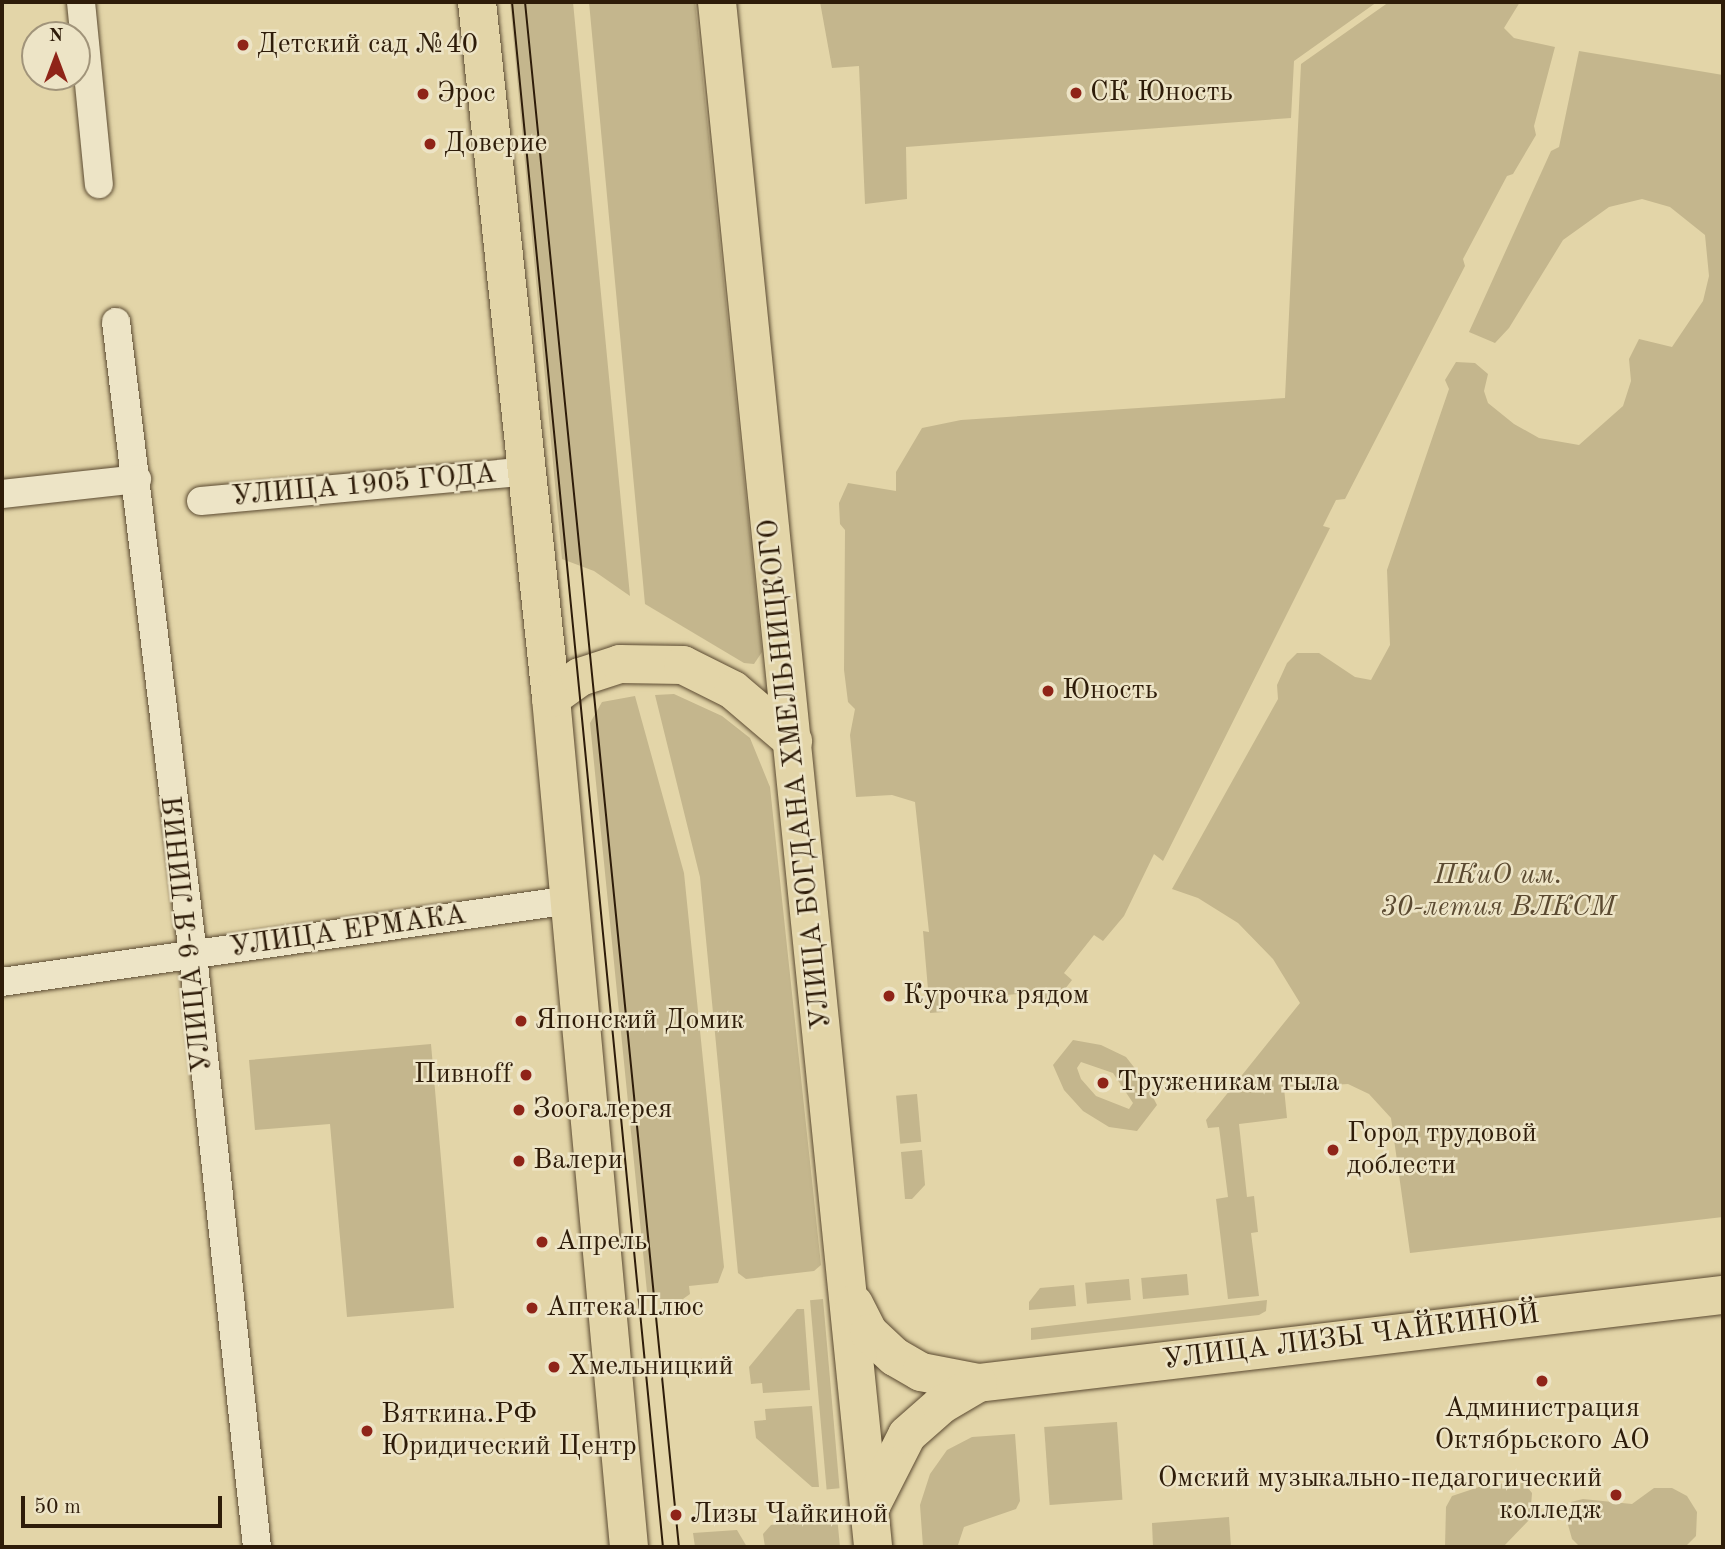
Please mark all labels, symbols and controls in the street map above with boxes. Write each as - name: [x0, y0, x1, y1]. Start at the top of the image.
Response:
- north arrow: [21, 21, 91, 91]
- text: N: [49, 27, 63, 46]
- place label: Детский сад №40: [257, 28, 478, 62]
- marker: Детский сад №40: [235, 37, 251, 53]
- place label: СК Юность: [1090, 76, 1233, 110]
- place label: Эрос: [437, 77, 496, 111]
- marker: СК Юность: [1068, 85, 1084, 101]
- marker: Эрос: [415, 86, 431, 102]
- place label: Доверие: [444, 127, 547, 161]
- marker: Доверие: [422, 136, 438, 152]
- street label: УЛИЦА 1905 ГОДА: [230, 458, 498, 514]
- street label: УЛИЦА БОГДАНА ХМЕЛЬНИЦКОГО: [752, 517, 840, 1031]
- place label: Юность: [1062, 674, 1158, 708]
- marker: Юность: [1040, 683, 1056, 699]
- street label: УЛИЦА 9-Я ЛИНИЯ: [158, 794, 220, 1074]
- park label: ПКиО им. 30-летия ВЛКСМ: [1380, 859, 1616, 925]
- street label: УЛИЦА ЕРМАКА: [228, 899, 468, 965]
- place label: Курочка рядом: [903, 979, 1089, 1013]
- marker: Курочка рядом: [881, 988, 897, 1004]
- place label: Японский Домик: [535, 1004, 745, 1038]
- marker: Японский Домик: [513, 1013, 529, 1029]
- place label: Пивнoff: [414, 1058, 512, 1092]
- place label: Труженикам тыла: [1117, 1066, 1340, 1100]
- marker: Пивнoff: [518, 1067, 534, 1083]
- marker: Труженикам тыла: [1095, 1075, 1111, 1091]
- place label: Зоогалерея: [533, 1093, 672, 1127]
- marker: Зоогалерея: [511, 1102, 527, 1118]
- place label: Город трудовой доблести: [1347, 1117, 1537, 1183]
- marker: Город трудовой доблести: [1325, 1142, 1341, 1158]
- place label: Валери: [533, 1144, 623, 1178]
- marker: Валери: [511, 1153, 527, 1169]
- place label: Апрель: [556, 1225, 647, 1259]
- marker: Апрель: [534, 1234, 550, 1250]
- place label: АптекаПлюс: [546, 1291, 704, 1325]
- street label: УЛИЦА ЛИЗЫ ЧАЙКИНОЙ: [1161, 1298, 1541, 1378]
- marker: АптекаПлюс: [524, 1300, 540, 1316]
- place label: Хмельницкий: [568, 1350, 734, 1384]
- marker: Хмельницкий: [546, 1359, 562, 1375]
- marker: Администрация Октябрьского АО: [1534, 1373, 1550, 1389]
- place label: Администрация Октябрьского АО: [1434, 1392, 1650, 1458]
- place label: Вяткина.РФ Юридический Центр: [381, 1398, 637, 1464]
- marker: Вяткина.РФ Юридический Центр: [359, 1423, 375, 1439]
- place label: Омский музыкально-педагогический колледж: [1158, 1462, 1602, 1528]
- scale bar: [24, 1482, 226, 1526]
- marker: Омский музыкально-педагогический колледж: [1608, 1487, 1624, 1503]
- text: 50 m: [34, 1497, 81, 1518]
- place label: Лизы Чайкиной: [690, 1498, 888, 1532]
- marker: Лизы Чайкиной: [668, 1507, 684, 1523]

